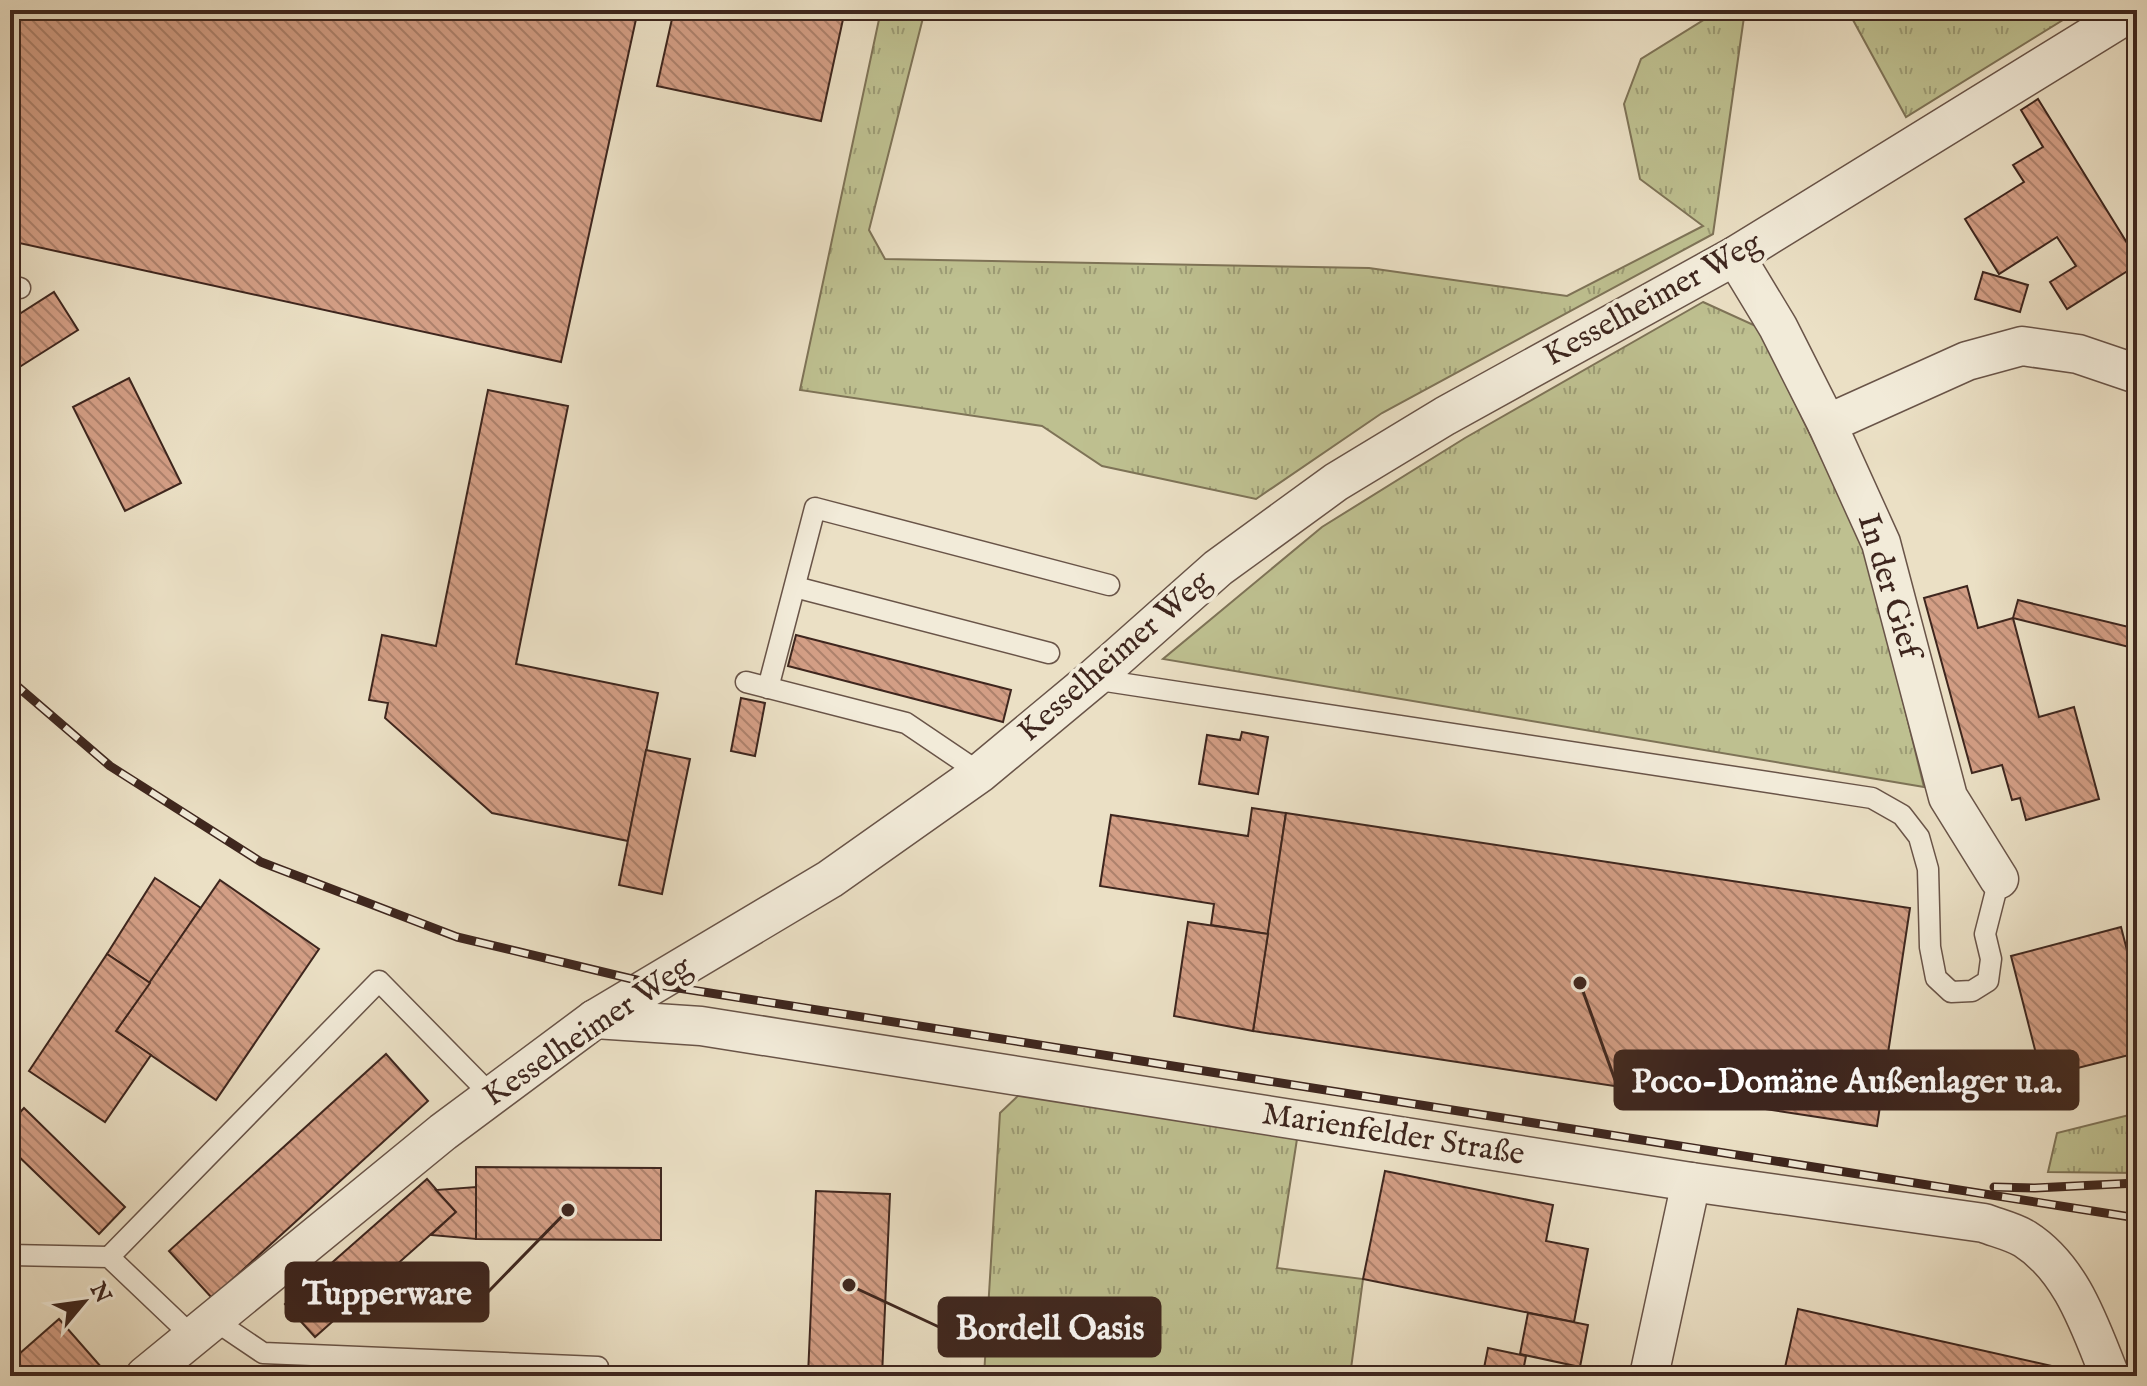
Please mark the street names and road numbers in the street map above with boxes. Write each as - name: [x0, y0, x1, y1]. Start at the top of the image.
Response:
- street label: Kesselheimer Weg: [1537, 223, 1770, 377]
- street label: In der Gief: [1847, 509, 1931, 668]
- street label: Kesselheimer Weg: [1010, 561, 1221, 752]
- street label: Kesselheimer Weg: [476, 947, 701, 1117]
- street label: Marienfelder Straße: [1259, 1094, 1527, 1176]

